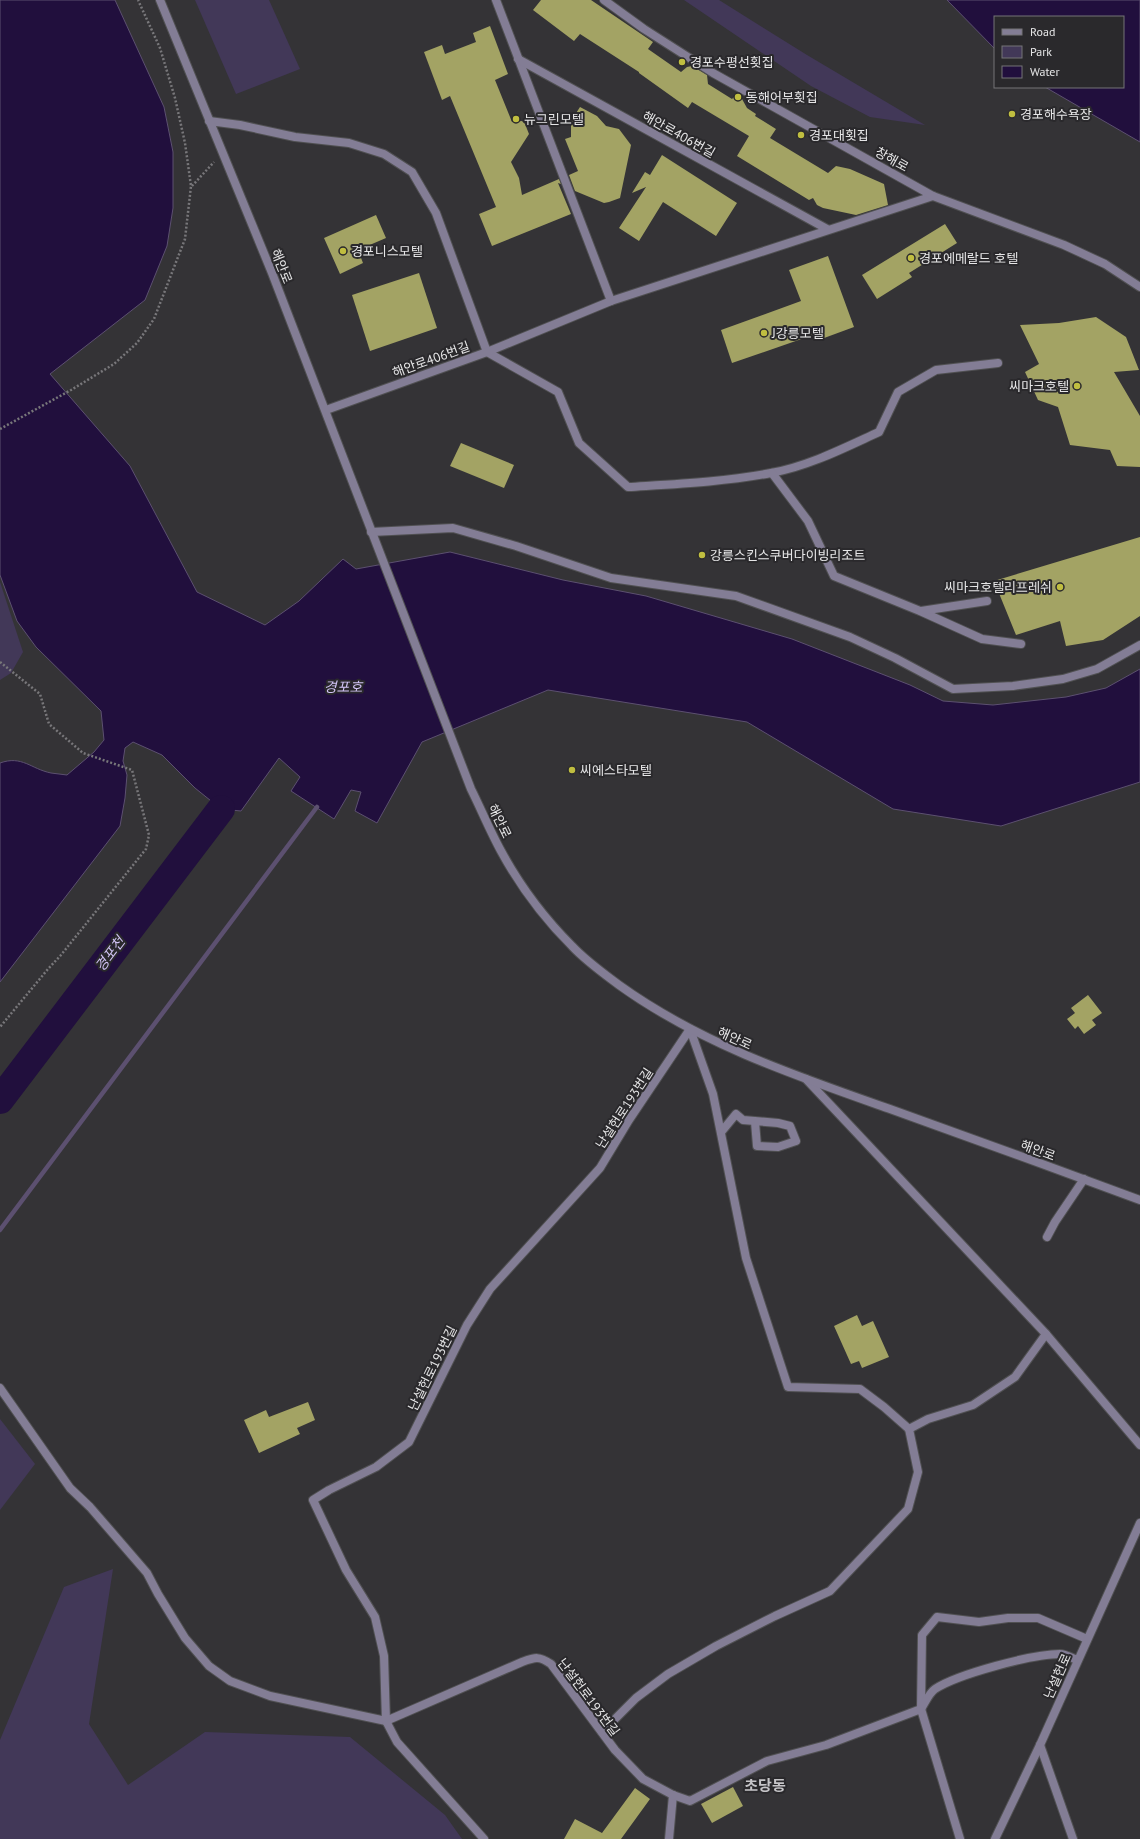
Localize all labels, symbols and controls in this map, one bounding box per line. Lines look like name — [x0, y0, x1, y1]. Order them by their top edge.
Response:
legend — [994, 16, 1124, 88]
text: Road — [1030, 24, 1055, 39]
text: Park — [1030, 44, 1052, 59]
place label: 경포수평선횟집 — [690, 54, 774, 71]
marker: 경포수평선횟집 — [677, 57, 687, 67]
text: Water — [1030, 64, 1060, 79]
place label: 동해어부횟집 — [746, 89, 818, 106]
marker: 동해어부횟집 — [733, 92, 743, 102]
place label: 경포해수욕장 — [1020, 106, 1092, 123]
street label: 해안로406번길 — [639, 107, 718, 162]
marker: 경포해수욕장 — [1007, 109, 1017, 119]
place label: 뉴그린모텔 — [524, 111, 584, 128]
marker: 뉴그린모텔 — [511, 114, 521, 124]
place label: 경포대횟집 — [809, 127, 869, 144]
marker: 경포대횟집 — [796, 130, 806, 140]
street label: 창해로 — [872, 143, 912, 176]
place label: 경포니스모텔 — [351, 243, 423, 260]
street label: 해안로 — [267, 246, 296, 286]
marker: 경포니스모텔 — [338, 246, 348, 256]
place label: 경포에메랄드 호텔 — [919, 250, 1018, 267]
marker: 경포에메랄드 호텔 — [906, 253, 916, 263]
place label: J강릉모텔 — [771, 325, 824, 342]
marker: J강릉모텔 — [759, 328, 769, 338]
street label: 해안로406번길 — [390, 338, 472, 381]
place label: 씨마크호텔 — [1009, 378, 1069, 395]
marker: 씨마크호텔 — [1072, 381, 1082, 391]
place label: 강릉스킨스쿠버다이빙리조트 — [710, 547, 866, 564]
marker: 강릉스킨스쿠버다이빙리조트 — [697, 550, 707, 560]
place label: 씨마크호텔리프레쉬 — [944, 579, 1052, 596]
marker: 씨마크호텔리프레쉬 — [1055, 582, 1065, 592]
water label: 경포호 — [324, 678, 363, 696]
place label: 씨에스타모텔 — [580, 762, 652, 779]
marker: 씨에스타모텔 — [567, 765, 577, 775]
street label: 해안로 — [484, 801, 515, 841]
water label: 경포천 — [91, 932, 129, 975]
street label: 해안로 — [715, 1023, 755, 1054]
street label: 난설헌로193번길 — [592, 1065, 657, 1152]
street label: 해안로 — [1018, 1136, 1058, 1165]
street label: 난설헌로193번길 — [404, 1323, 460, 1414]
street label: 난설헌로 — [1040, 1651, 1075, 1702]
street label: 난설헌로193번길 — [554, 1655, 623, 1740]
district label: 초당동 — [744, 1776, 786, 1795]

